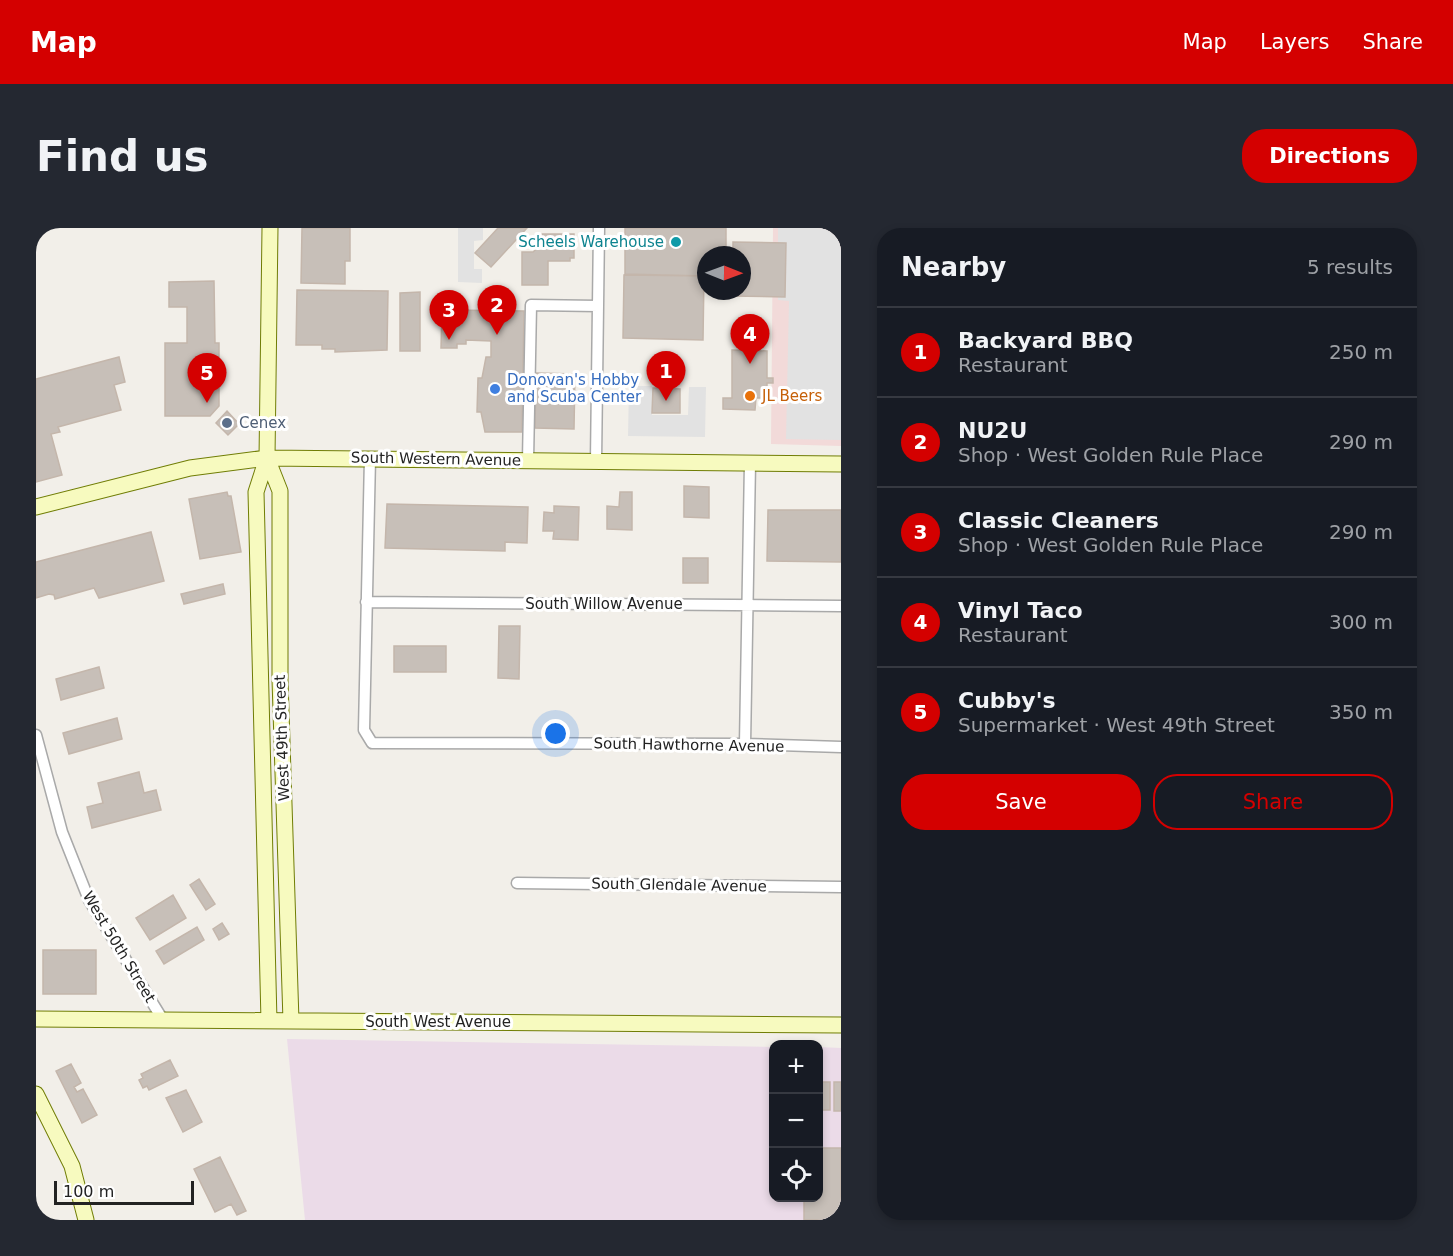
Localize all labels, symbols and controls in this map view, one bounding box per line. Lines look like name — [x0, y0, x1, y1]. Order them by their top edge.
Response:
text: Map — [30, 26, 97, 59]
text: Map — [1183, 30, 1227, 54]
text: Layers — [1260, 30, 1329, 54]
text: Share — [1362, 30, 1423, 54]
button: Directions — [1242, 129, 1417, 183]
text: Find us — [36, 132, 209, 181]
place label: Scheels Warehouse — [518, 233, 664, 251]
marker: Scheels Warehouse — [669, 235, 683, 249]
north arrow — [697, 246, 751, 300]
text: Nearby — [901, 252, 1006, 282]
text: 5 results — [1307, 255, 1393, 279]
pin: 2 — [478, 285, 516, 335]
pin: 3 — [430, 291, 468, 340]
pin: 4 — [730, 314, 770, 364]
text: Backyard BBQ — [958, 328, 1133, 353]
text: 1 — [914, 340, 927, 364]
text: 250 m — [1329, 340, 1393, 364]
pin: 1 — [646, 352, 686, 401]
text: Restaurant — [958, 353, 1068, 377]
pin: 5 — [188, 354, 226, 403]
place label: Donovan's Hobby and Scuba Center — [507, 371, 642, 406]
marker: Donovan's Hobby and Scuba Center — [488, 382, 502, 396]
place label: JL Beers — [761, 387, 822, 405]
marker: JL Beers — [743, 389, 757, 403]
place label: Cenex — [239, 414, 286, 432]
marker: Cenex — [220, 416, 234, 430]
text: NU2U — [958, 418, 1027, 443]
text: 2 — [914, 430, 927, 454]
text: 290 m — [1329, 430, 1393, 454]
text: Shop · West Golden Rule Place — [958, 443, 1263, 467]
street label: South Western Avenue — [351, 449, 521, 469]
text: Classic Cleaners — [958, 508, 1159, 533]
text: 3 — [914, 520, 927, 544]
text: 290 m — [1329, 520, 1393, 544]
text: Shop · West Golden Rule Place — [958, 533, 1263, 557]
street label: South Willow Avenue — [525, 595, 683, 613]
text: Vinyl Taco — [958, 598, 1083, 623]
text: 4 — [914, 610, 927, 634]
text: 300 m — [1329, 610, 1393, 634]
text: Restaurant — [958, 623, 1068, 647]
street label: West 49th Street — [271, 674, 293, 802]
text: Cubby's — [958, 688, 1055, 713]
text: 5 — [914, 700, 927, 724]
text: 350 m — [1329, 700, 1393, 724]
text: Supermarket · West 49th Street — [958, 713, 1275, 737]
your location — [541, 719, 570, 748]
street label: South Hawthorne Avenue — [593, 734, 785, 756]
button: Save — [901, 774, 1141, 830]
button: Share — [1153, 774, 1393, 830]
street label: South Glendale Avenue — [591, 874, 767, 896]
street label: West 50th Street — [79, 888, 159, 1006]
street label: South West Avenue — [365, 1013, 511, 1031]
map controls — [769, 1040, 823, 1202]
button: + — [769, 1040, 823, 1094]
button: − — [769, 1094, 823, 1148]
button: locate — [769, 1148, 823, 1202]
scale bar — [54, 1178, 194, 1206]
text: 100 m — [63, 1182, 114, 1201]

